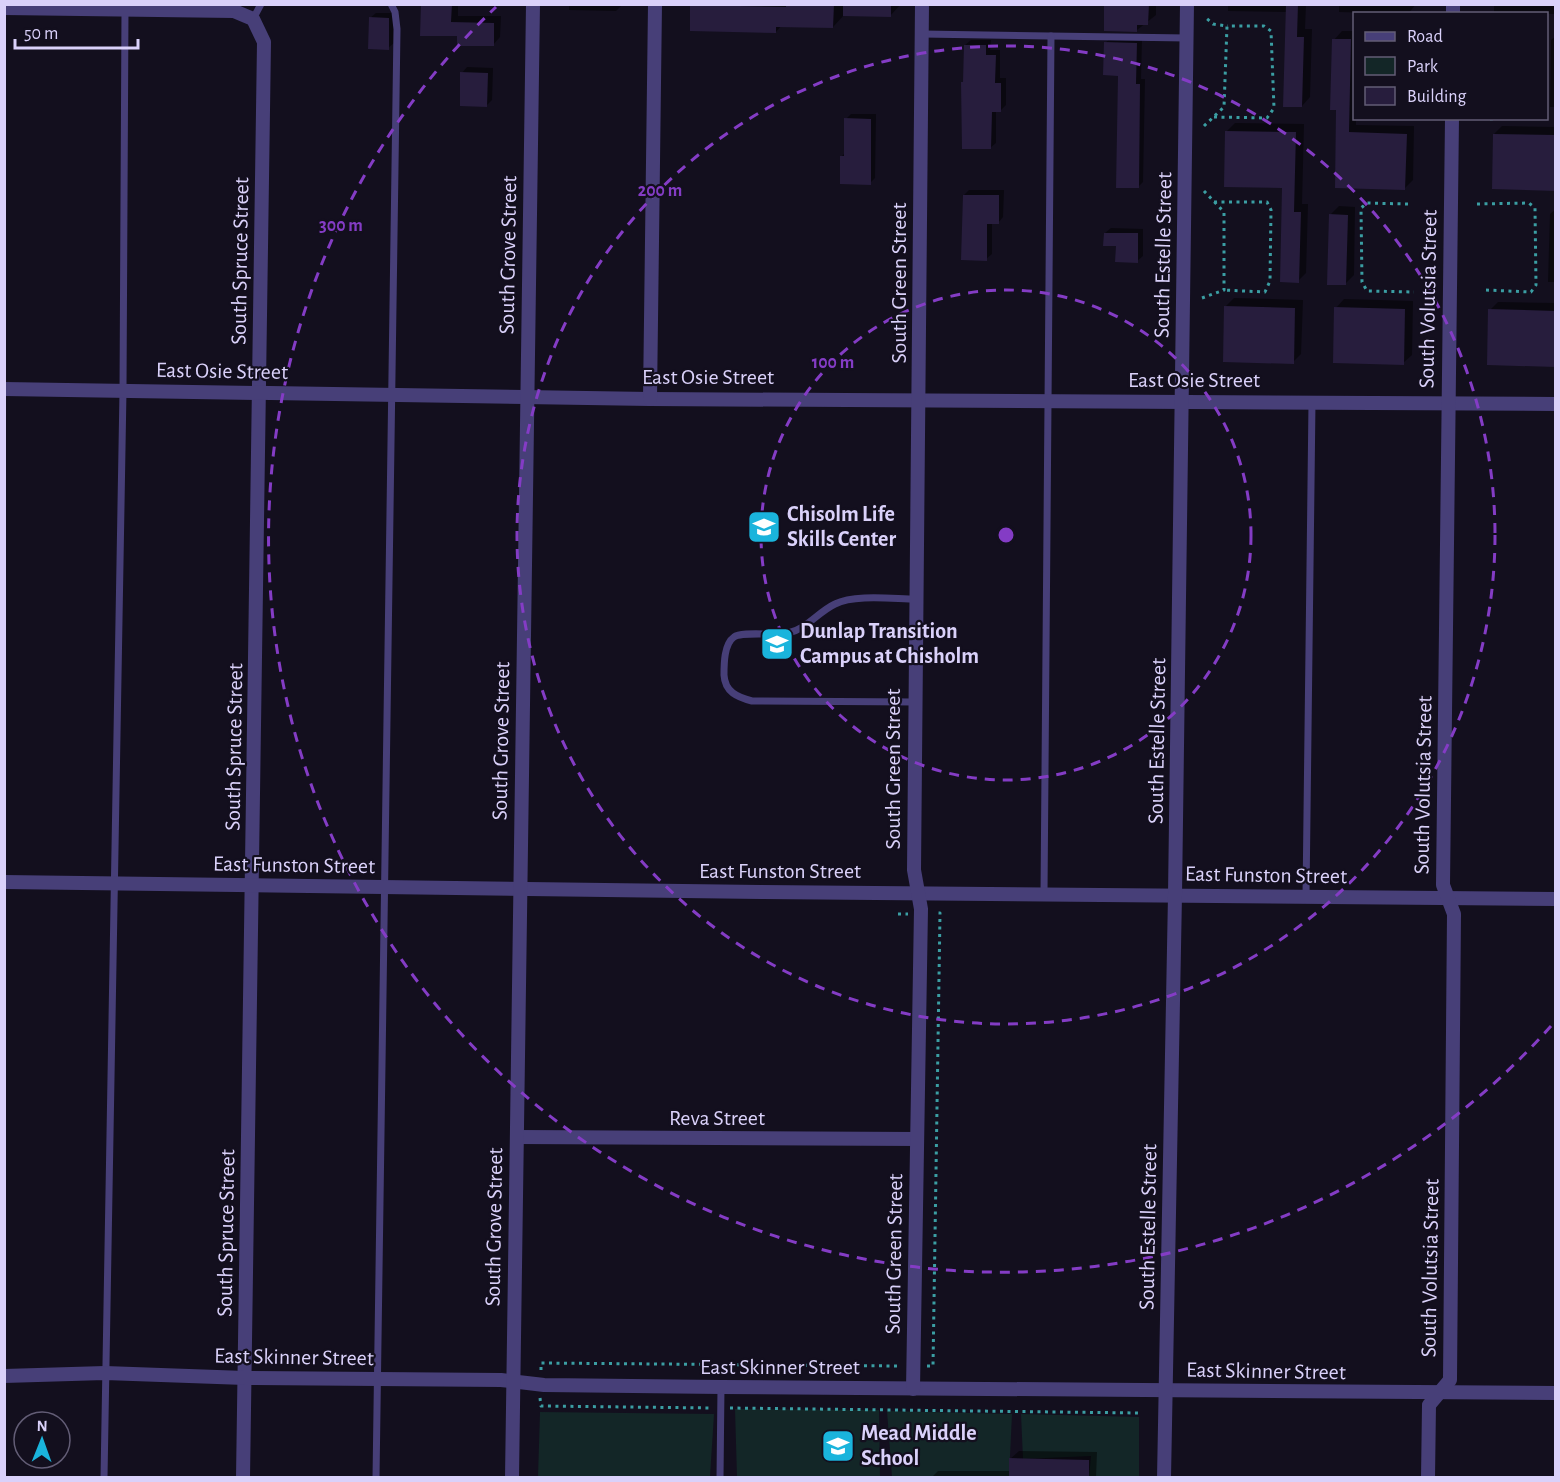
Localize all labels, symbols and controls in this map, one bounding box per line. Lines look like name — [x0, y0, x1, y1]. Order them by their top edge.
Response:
scale bar — [15, 12, 138, 50]
legend — [1353, 12, 1548, 120]
text: 50 m — [24, 25, 58, 43]
text: Road — [1407, 28, 1443, 46]
text: Park — [1407, 58, 1439, 76]
text: Building — [1407, 88, 1467, 106]
street label: South Estelle Street — [1151, 172, 1175, 338]
street label: South Grove Street — [496, 175, 520, 335]
street label: South Spruce Street — [228, 177, 252, 345]
text: 200 m — [638, 182, 682, 200]
street label: South Green Street — [888, 203, 910, 363]
street label: South Volutsia Street — [1415, 209, 1441, 389]
text: 300 m — [319, 217, 363, 235]
text: 100 m — [812, 354, 854, 372]
street label: East Osie Street — [156, 359, 288, 383]
street label: East Osie Street — [642, 366, 774, 388]
street label: East Osie Street — [1128, 369, 1260, 391]
place label: Chisolm Life Skills Center — [787, 503, 897, 550]
school or university icon: Chisolm Life Skills Center — [746, 509, 782, 545]
centre of rings — [996, 525, 1016, 545]
place label: Dunlap Transition Campus at Chisholm — [800, 620, 979, 667]
school or university icon: Dunlap Transition Campus at Chisholm — [759, 626, 795, 662]
street label: South Estelle Street — [1145, 658, 1169, 824]
street label: South Grove Street — [489, 661, 513, 821]
street label: South Spruce Street — [222, 663, 246, 831]
street label: South Green Street — [882, 689, 904, 849]
street label: South Volutsia Street — [1410, 695, 1436, 875]
street label: East Funston Street — [213, 853, 375, 877]
street label: East Funston Street — [699, 860, 861, 882]
street label: East Funston Street — [1185, 863, 1347, 887]
street label: Reva Street — [669, 1107, 765, 1129]
street label: South Estelle Street — [1136, 1144, 1160, 1310]
street label: South Grove Street — [482, 1147, 506, 1307]
street label: South Spruce Street — [214, 1149, 238, 1317]
street label: South Green Street — [882, 1173, 906, 1335]
street label: South Volutsia Street — [1417, 1178, 1443, 1358]
street label: East Skinner Street — [214, 1345, 374, 1369]
street label: East Skinner Street — [700, 1356, 860, 1378]
street label: East Skinner Street — [1186, 1359, 1346, 1383]
north arrow — [12, 1410, 72, 1470]
text: N — [37, 1418, 48, 1434]
place label: Mead Middle School — [861, 1422, 977, 1469]
school or university icon: Mead Middle School — [820, 1428, 856, 1464]

